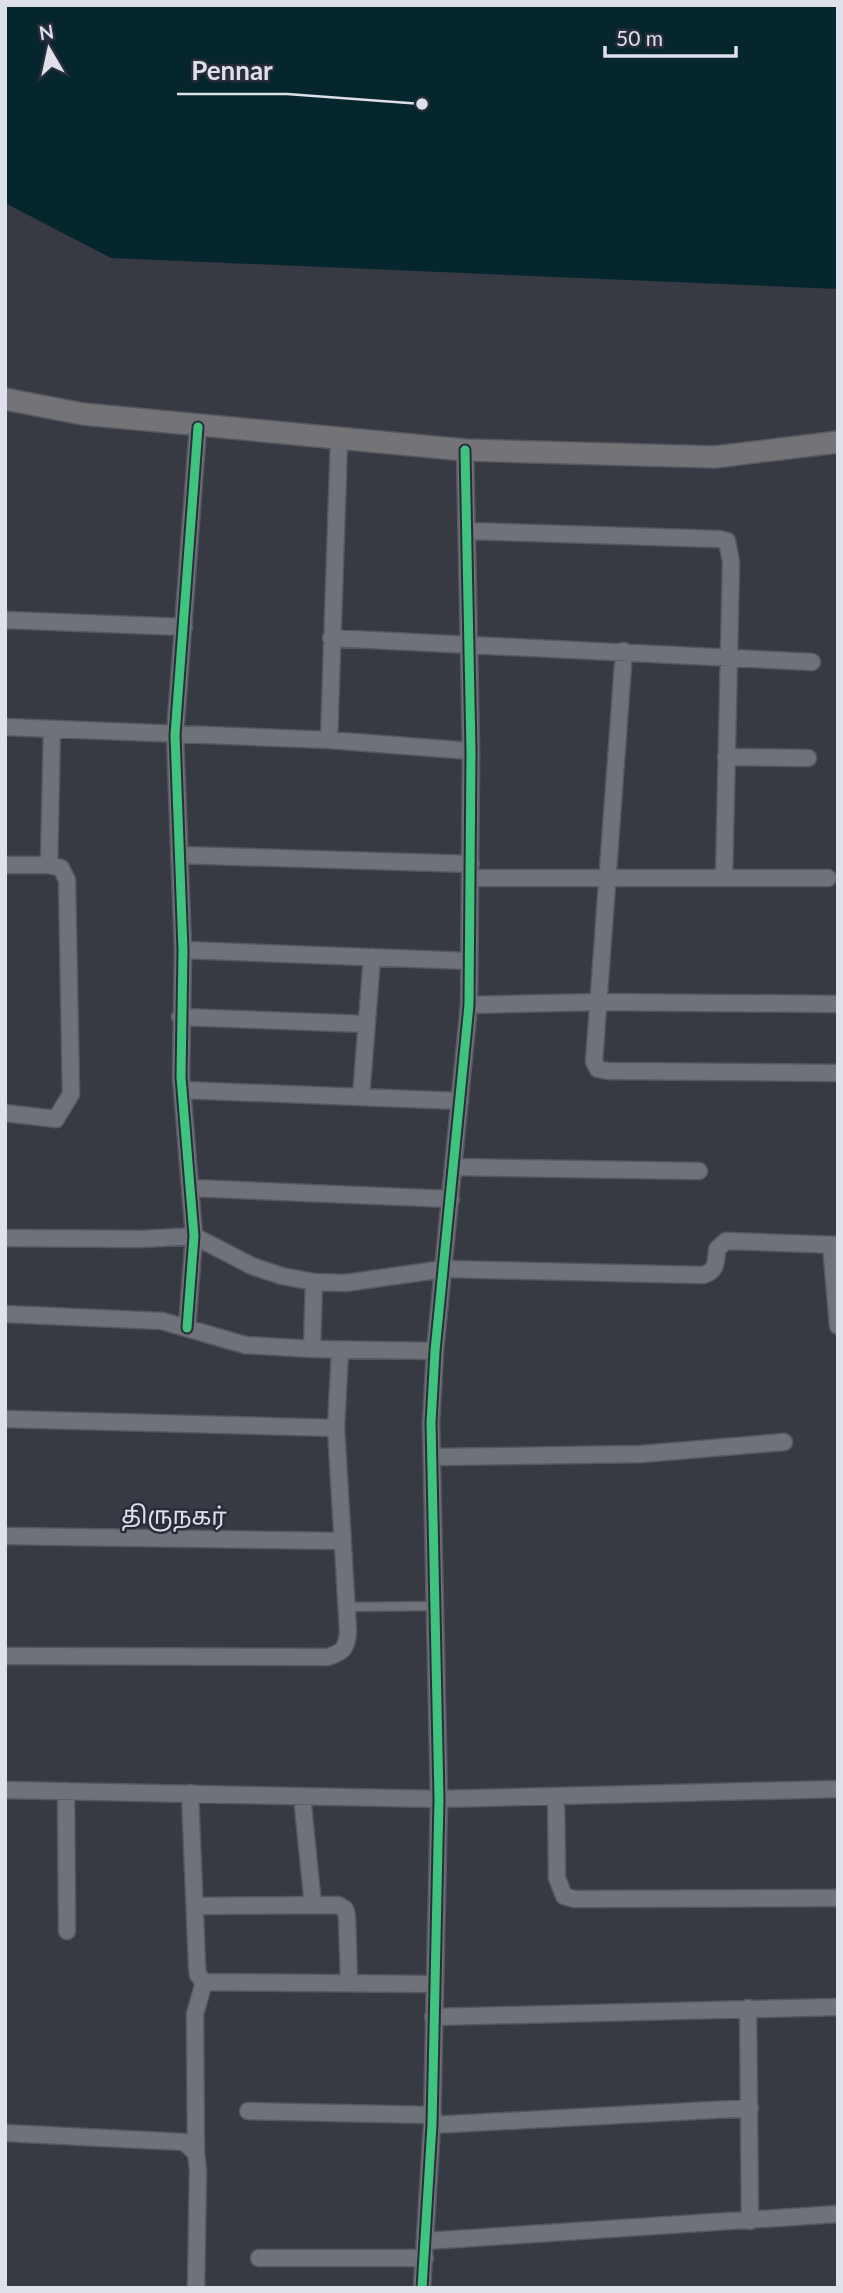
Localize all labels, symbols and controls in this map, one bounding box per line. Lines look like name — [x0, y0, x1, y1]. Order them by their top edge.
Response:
north arrow — [14, 14, 84, 84]
scale bar — [605, 14, 736, 58]
text: N — [37, 19, 55, 44]
text: 50 m — [616, 25, 663, 50]
callout: Pennar — [177, 47, 287, 94]
text: Pennar — [191, 54, 273, 86]
street label: திருநகர் — [121, 1499, 227, 1533]

